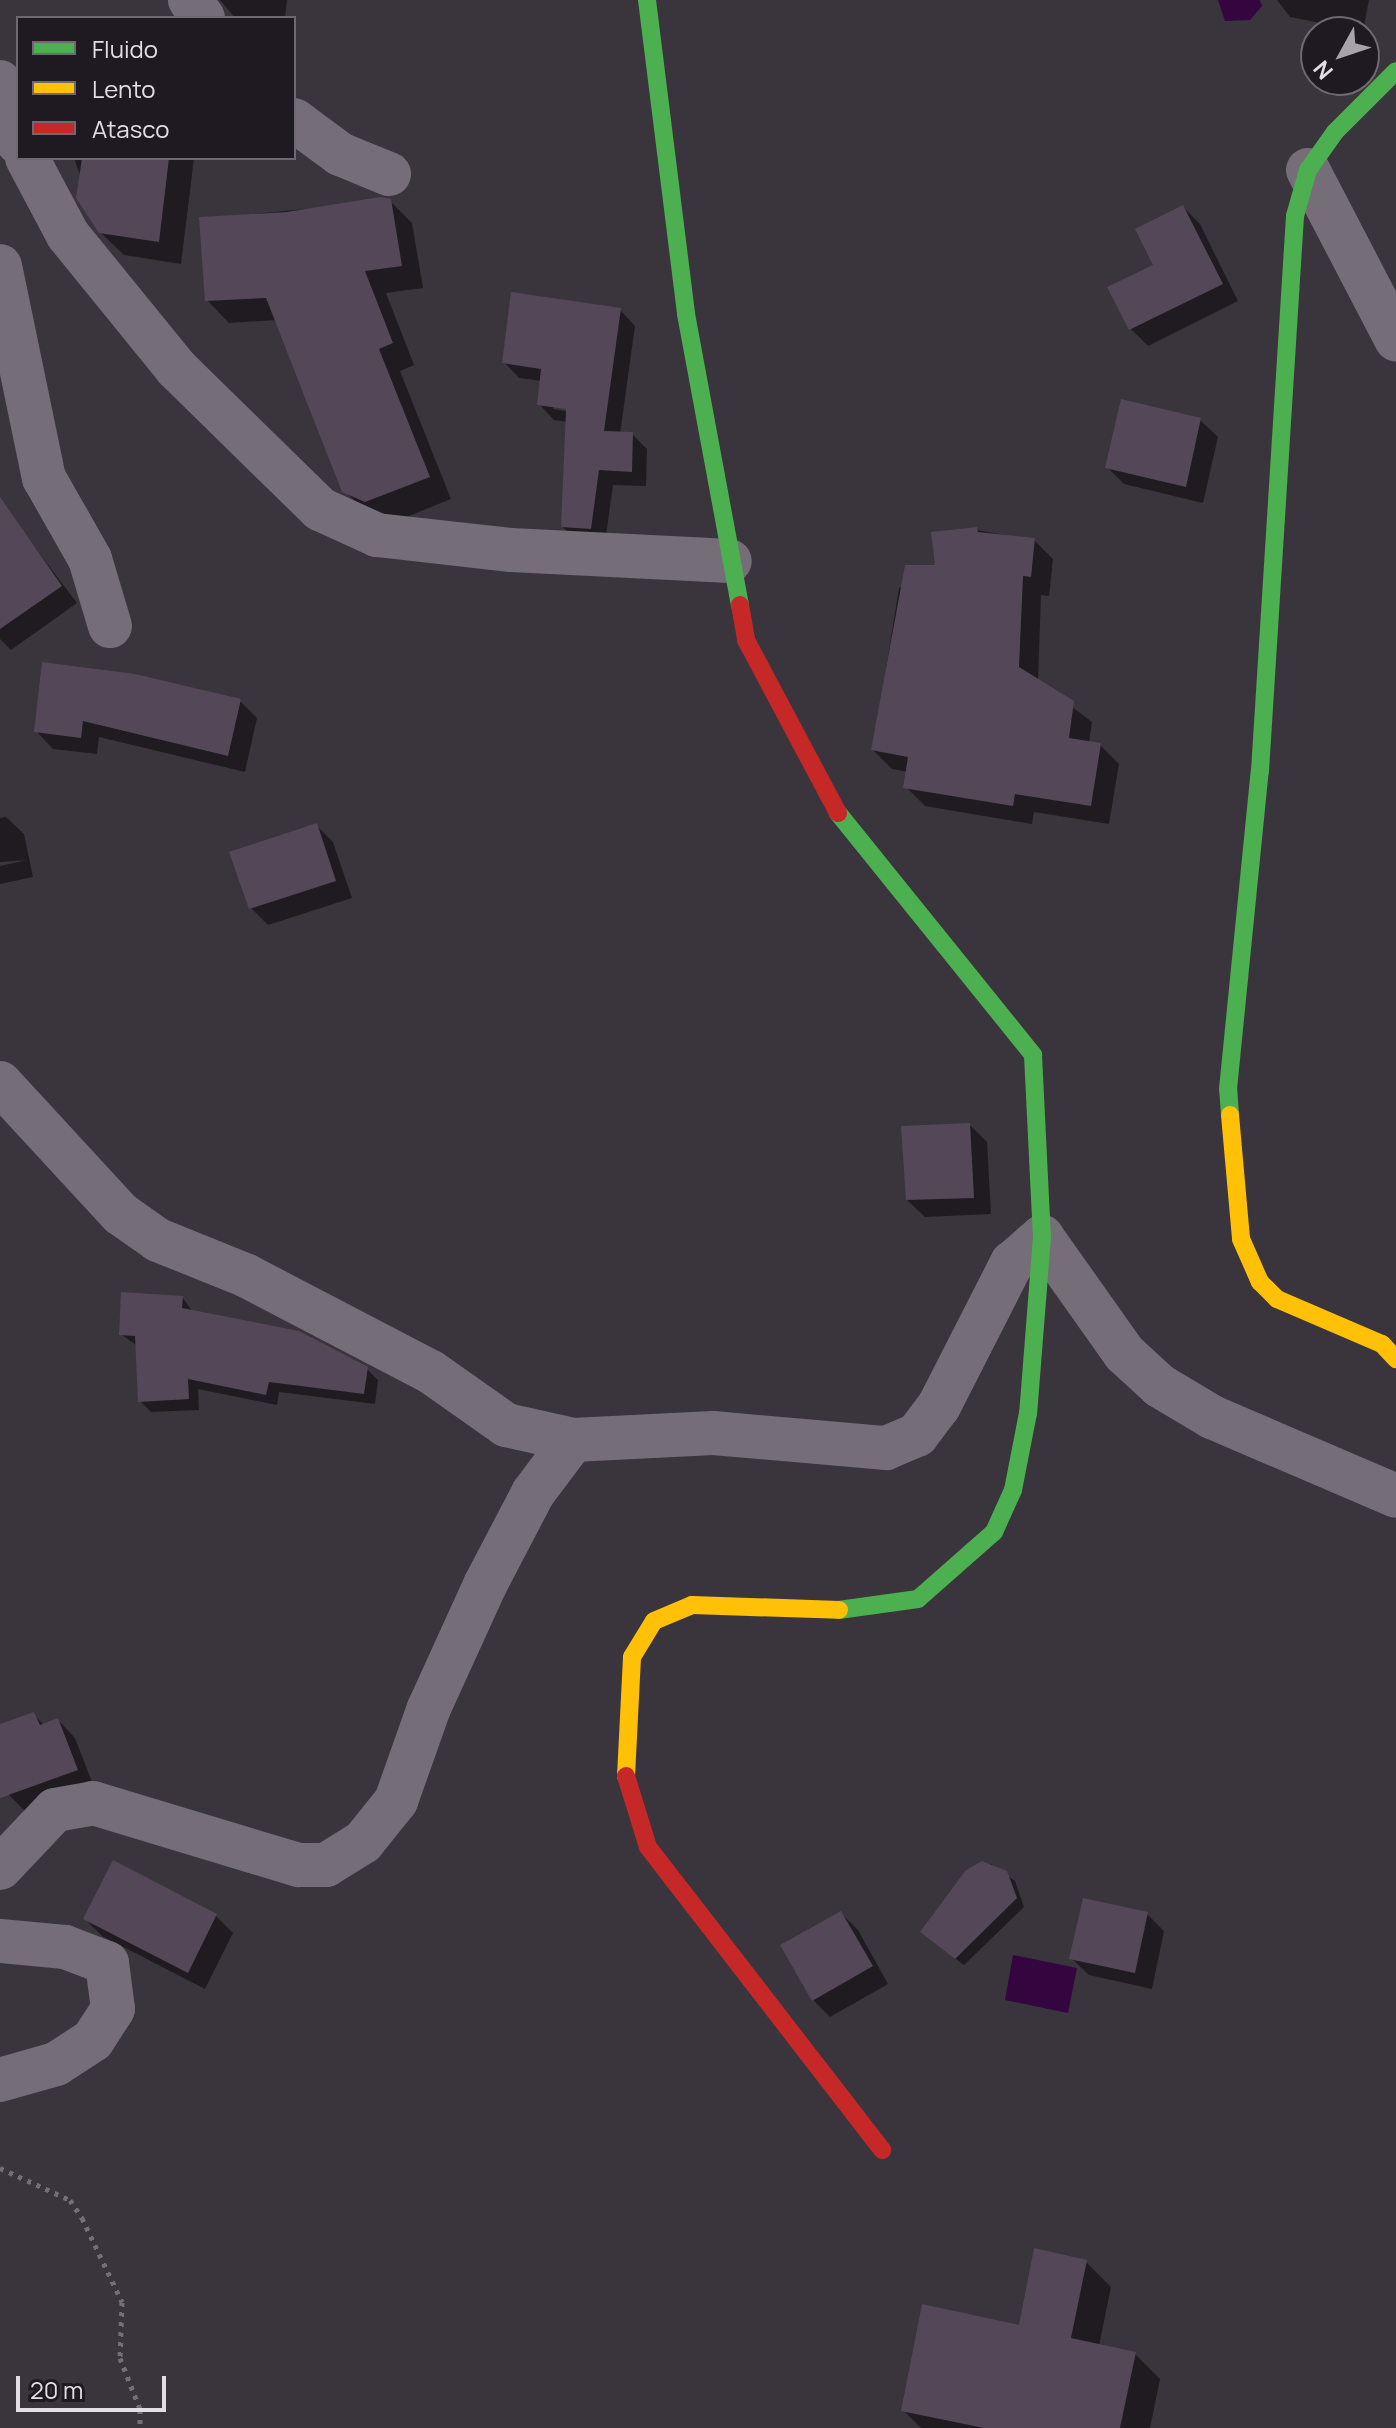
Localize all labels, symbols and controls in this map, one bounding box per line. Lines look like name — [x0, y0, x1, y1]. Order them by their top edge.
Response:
legend — [16, 16, 296, 160]
north arrow — [1300, 16, 1380, 96]
text: Fluido — [92, 32, 158, 65]
text: N — [1307, 54, 1340, 86]
text: Lento — [92, 72, 156, 105]
text: Atasco — [92, 112, 169, 145]
scale bar — [20, 2360, 170, 2410]
text: 20 m — [30, 2373, 83, 2406]

